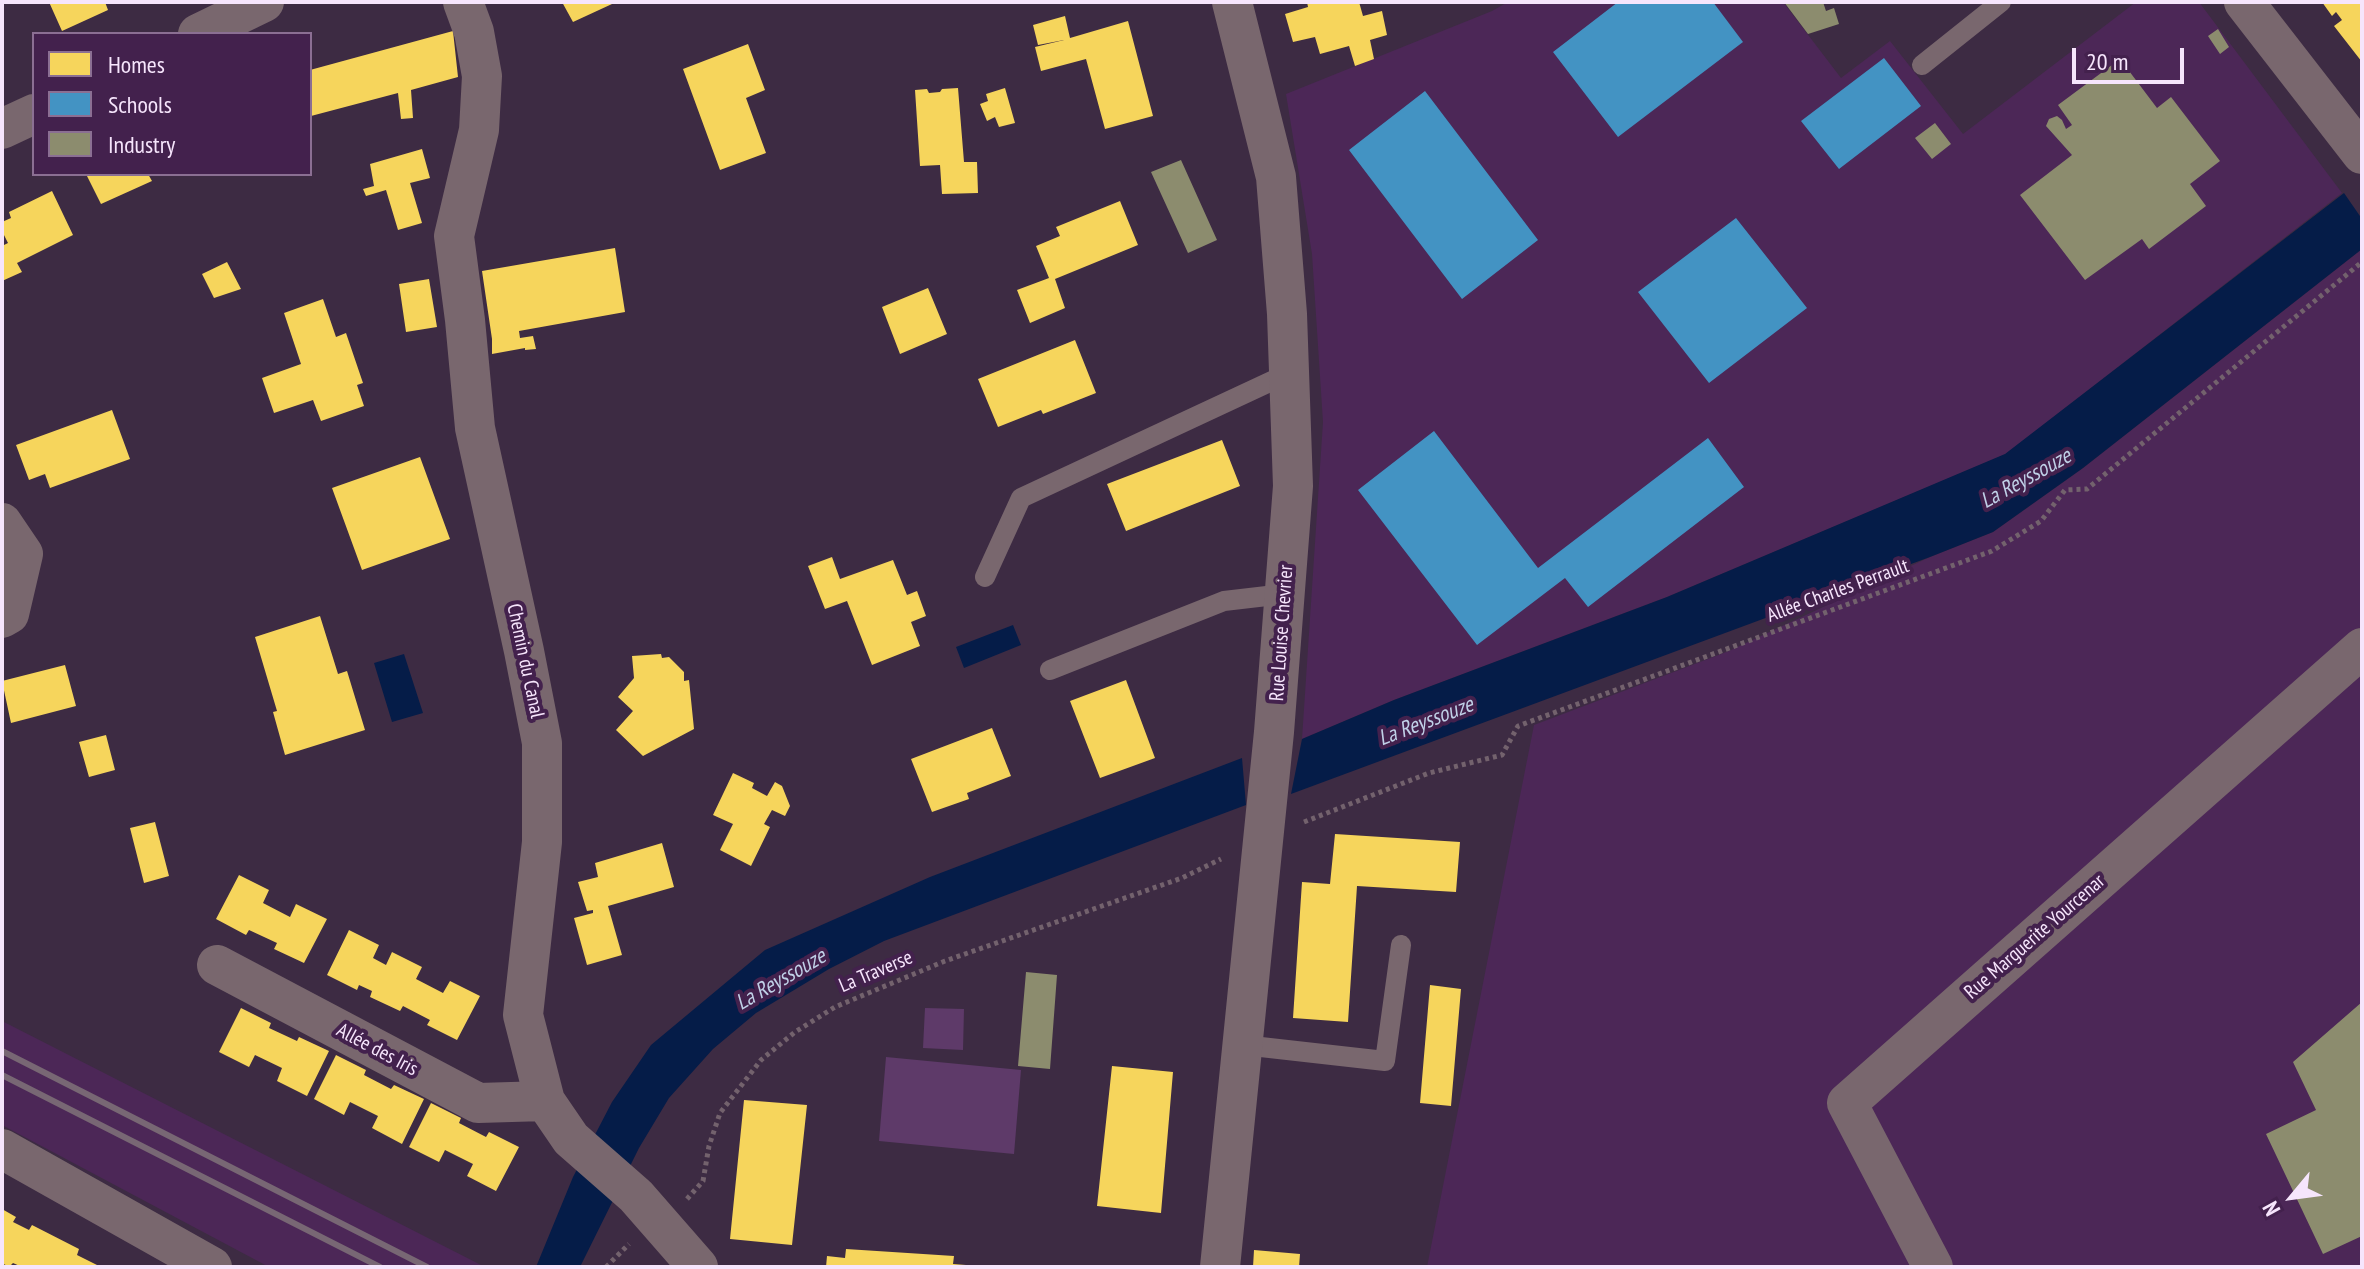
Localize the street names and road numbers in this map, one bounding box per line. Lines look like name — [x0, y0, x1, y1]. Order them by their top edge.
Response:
street label: Allée Charles Perrault — [1764, 554, 1912, 628]
street label: Rue Louise Chevrier — [1265, 564, 1299, 702]
street label: Chemin du Canal — [501, 602, 549, 720]
street label: Rue Marguerite Yourcenar — [1960, 870, 2110, 1004]
street label: La Traverse — [836, 946, 916, 998]
street label: Allée des Iris — [332, 1019, 422, 1081]

